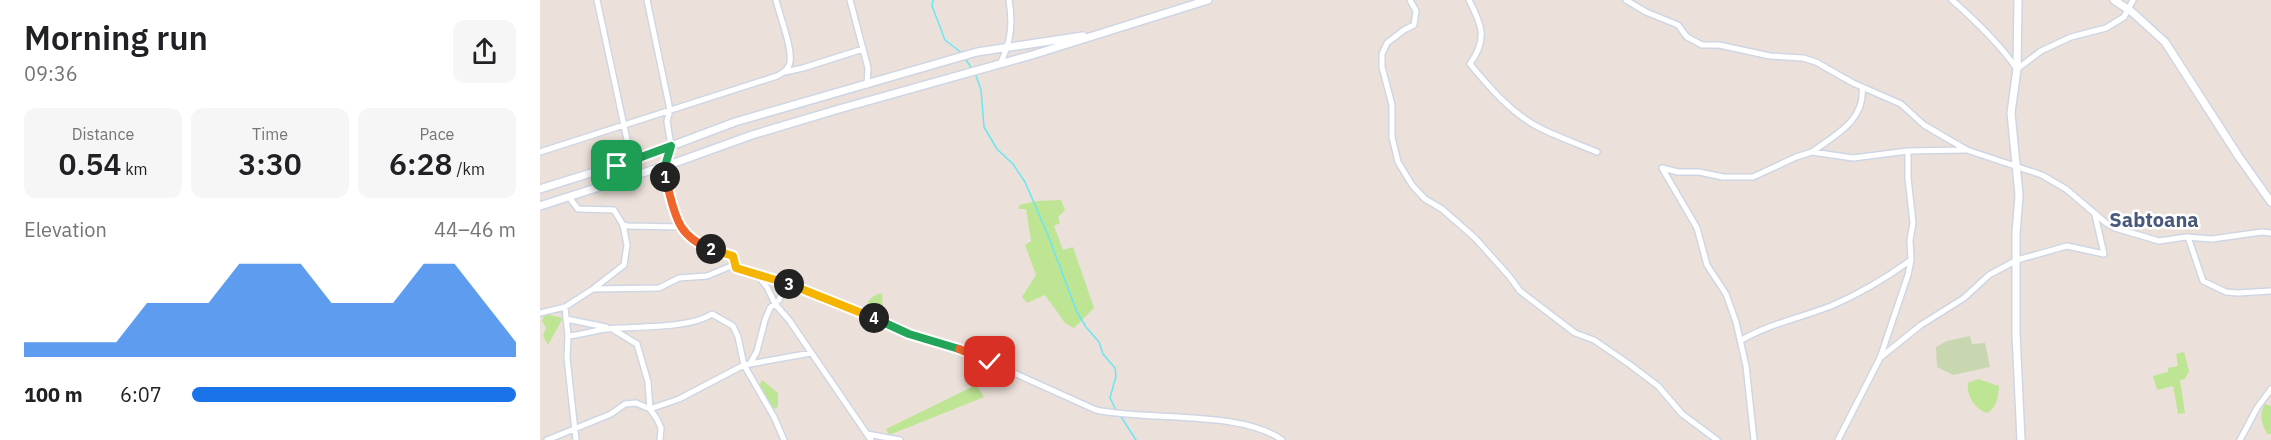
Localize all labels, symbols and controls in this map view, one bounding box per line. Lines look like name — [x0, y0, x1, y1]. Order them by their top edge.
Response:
text: Morning run — [24, 16, 208, 59]
button: share — [453, 20, 516, 83]
text: 09:36 — [24, 60, 78, 87]
text: Distance — [72, 124, 134, 144]
text: Time — [252, 124, 288, 144]
text: Pace — [420, 124, 454, 144]
pin — [591, 140, 642, 191]
text: 0.54 — [58, 144, 121, 183]
text: 3:30 — [238, 144, 302, 183]
text: 6:28 — [389, 144, 453, 183]
icon: arrive — [600, 149, 633, 182]
text: km — [121, 159, 148, 179]
text: /km — [453, 159, 485, 179]
pin: 1 — [650, 162, 680, 192]
text: 1 — [660, 167, 670, 187]
district label: Sabtoana — [2109, 206, 2199, 233]
text: Elevation — [24, 216, 107, 243]
text: 44–46 m — [434, 216, 516, 243]
pin: 2 — [696, 234, 726, 264]
text: 2 — [706, 239, 716, 259]
pin: 3 — [774, 269, 804, 299]
text: 3 — [784, 274, 794, 294]
pin: 4 — [859, 303, 889, 333]
text: 4 — [869, 308, 879, 328]
pin — [964, 336, 1015, 387]
icon: check — [973, 345, 1006, 378]
text: 100 m — [24, 381, 83, 408]
text: 6:07 — [120, 381, 162, 408]

